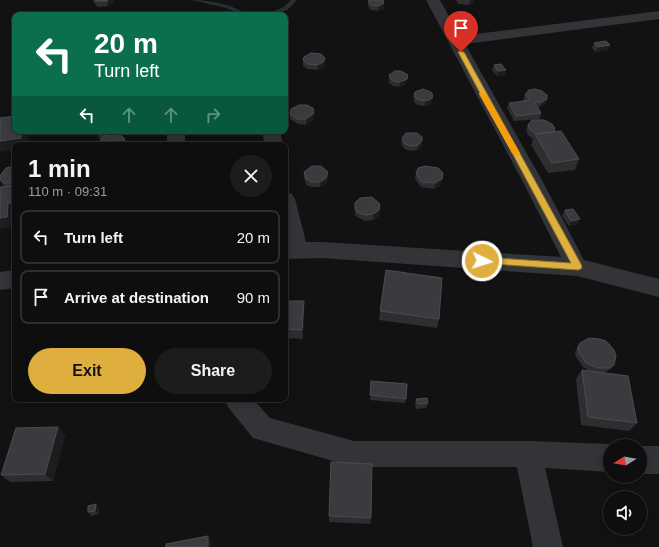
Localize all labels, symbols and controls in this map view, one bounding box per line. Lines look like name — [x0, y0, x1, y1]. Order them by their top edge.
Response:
pin — [444, 11, 478, 52]
icon: arrive — [450, 17, 472, 39]
icon: left — [28, 28, 80, 80]
text: 20 m — [94, 28, 158, 59]
text: Turn left — [94, 61, 159, 81]
icon: left — [76, 104, 98, 126]
icon: ahead — [118, 104, 140, 126]
icon: ahead — [160, 104, 182, 126]
icon: right — [202, 104, 224, 126]
text: 1 min — [28, 155, 91, 182]
button: close — [230, 155, 272, 197]
text: 110 m · 09:31 — [28, 184, 107, 199]
icon: left — [30, 226, 52, 248]
text: Turn left — [64, 229, 123, 246]
text: 20 m — [237, 229, 270, 246]
position arrow — [461, 240, 503, 282]
icon: arrive — [30, 286, 52, 308]
text: Arrive at destination — [64, 289, 209, 306]
text: 90 m — [237, 289, 270, 306]
button: Exit — [28, 348, 146, 394]
button: Share — [154, 348, 272, 394]
north arrow — [603, 439, 647, 483]
map controls — [603, 439, 647, 535]
button: sound — [603, 491, 647, 535]

